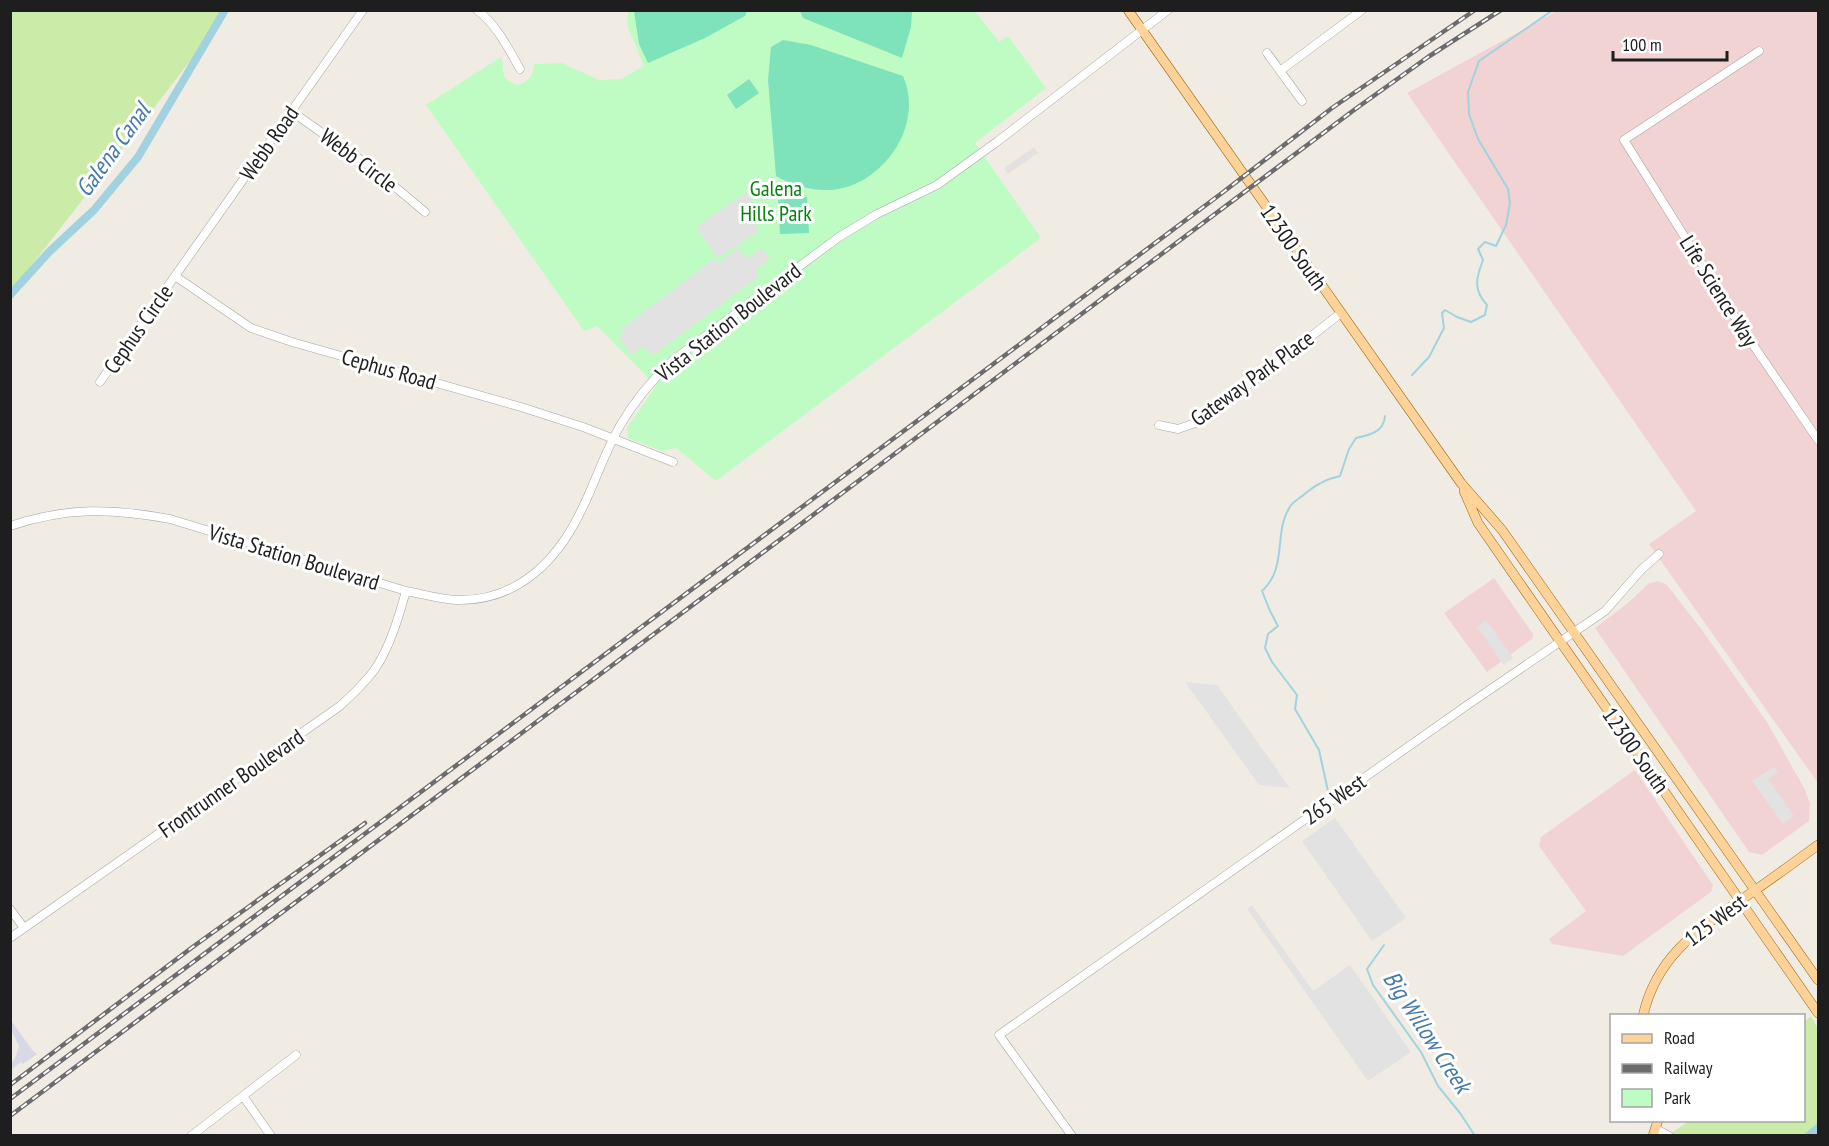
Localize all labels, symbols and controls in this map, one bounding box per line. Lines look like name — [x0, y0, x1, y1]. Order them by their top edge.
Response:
scale bar — [1613, 24, 1727, 62]
text: 100 m — [1622, 33, 1662, 56]
water label: Galena Canal — [68, 95, 158, 203]
street label: Webb Road — [233, 100, 305, 186]
street label: Webb Circle — [315, 122, 403, 198]
park label: Galena Hills Park — [740, 174, 812, 227]
street label: 12300 South — [1254, 199, 1334, 295]
street label: Life Science Way — [1674, 230, 1765, 352]
street label: Vista Station Boulevard — [649, 256, 806, 388]
street label: Cephus Circle — [97, 279, 179, 379]
street label: Gateway Park Place — [1185, 324, 1319, 432]
street label: Cephus Road — [339, 342, 439, 396]
street label: Vista Station Boulevard — [204, 517, 383, 596]
street label: 12300 South — [1596, 702, 1676, 798]
street label: Frontrunner Boulevard — [153, 722, 309, 844]
street label: 265 West — [1297, 767, 1371, 831]
street label: 125 West — [1678, 888, 1752, 952]
water label: Big Willow Creek — [1376, 965, 1480, 1101]
legend — [1610, 1014, 1805, 1122]
text: Road — [1664, 1026, 1695, 1049]
text: Railway — [1664, 1056, 1713, 1079]
text: Park — [1664, 1086, 1691, 1109]

